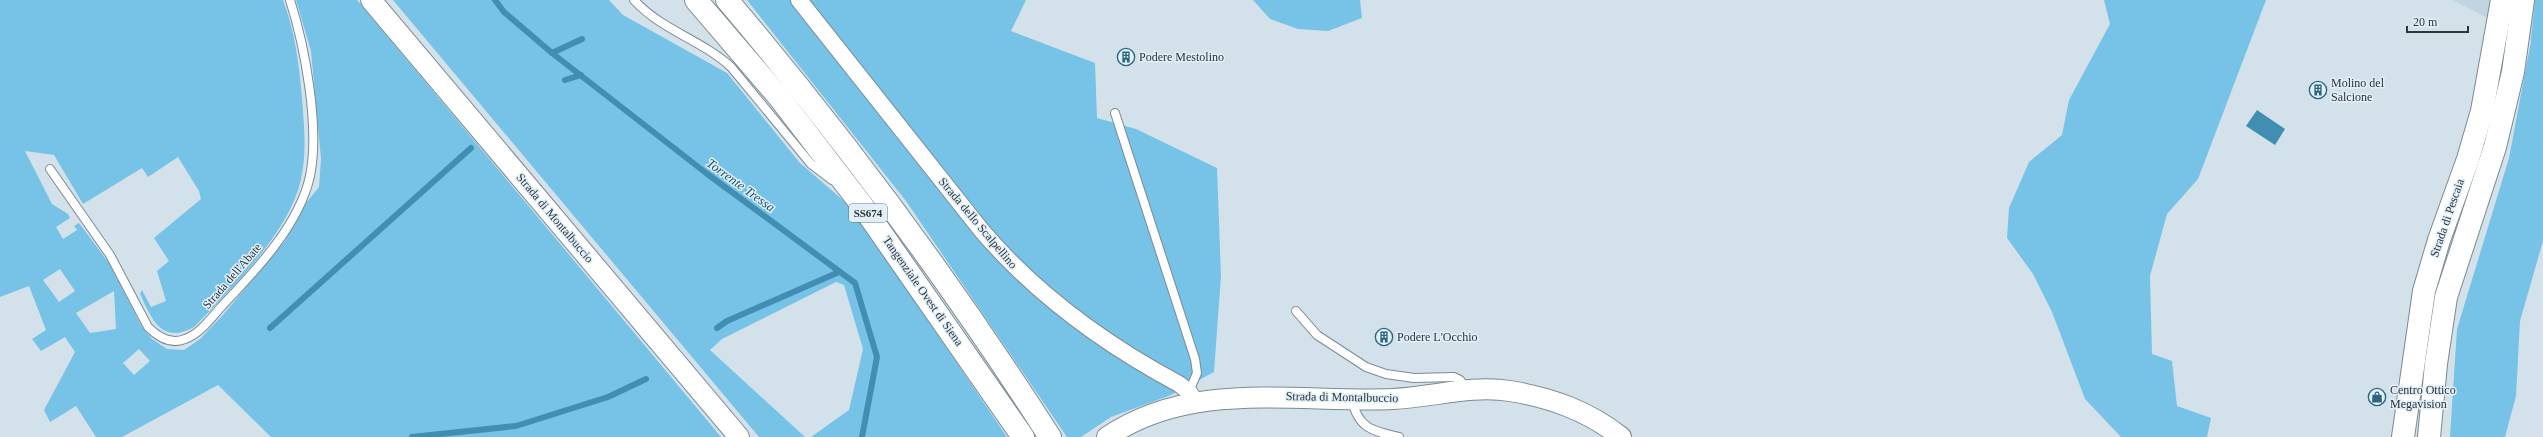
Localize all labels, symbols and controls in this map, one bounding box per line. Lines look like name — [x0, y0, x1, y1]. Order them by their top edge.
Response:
scale bar — [2407, 8, 2468, 34]
text: 20 m — [2413, 15, 2438, 29]
building icon: Podere Mestolino — [1116, 47, 1136, 67]
place label: Podere Mestolino — [1139, 50, 1224, 64]
place label: Molino del Salcione — [2331, 76, 2385, 104]
building icon: Molino del Salcione — [2308, 80, 2328, 100]
water label: Torrente Tressa — [704, 155, 778, 215]
street label: Strada di Montalbuccio — [513, 170, 597, 266]
street label: Strada dello Scalpellino — [936, 175, 1020, 271]
street label: Strada di Pescaia — [2427, 176, 2467, 259]
road number: SS674 — [849, 204, 887, 222]
street label: Tangenziale Ovest di Siena — [880, 233, 967, 349]
street label: Strada dell'Abate — [200, 240, 264, 312]
building icon: Podere L'Occhio — [1374, 327, 1394, 347]
place label: Podere L'Occhio — [1397, 330, 1477, 344]
place label: Centro Ottico Megavision — [2390, 383, 2456, 411]
shop icon: Centro Ottico Megavision — [2367, 387, 2387, 407]
street label: Strada di Montalbuccio — [1286, 389, 1398, 405]

